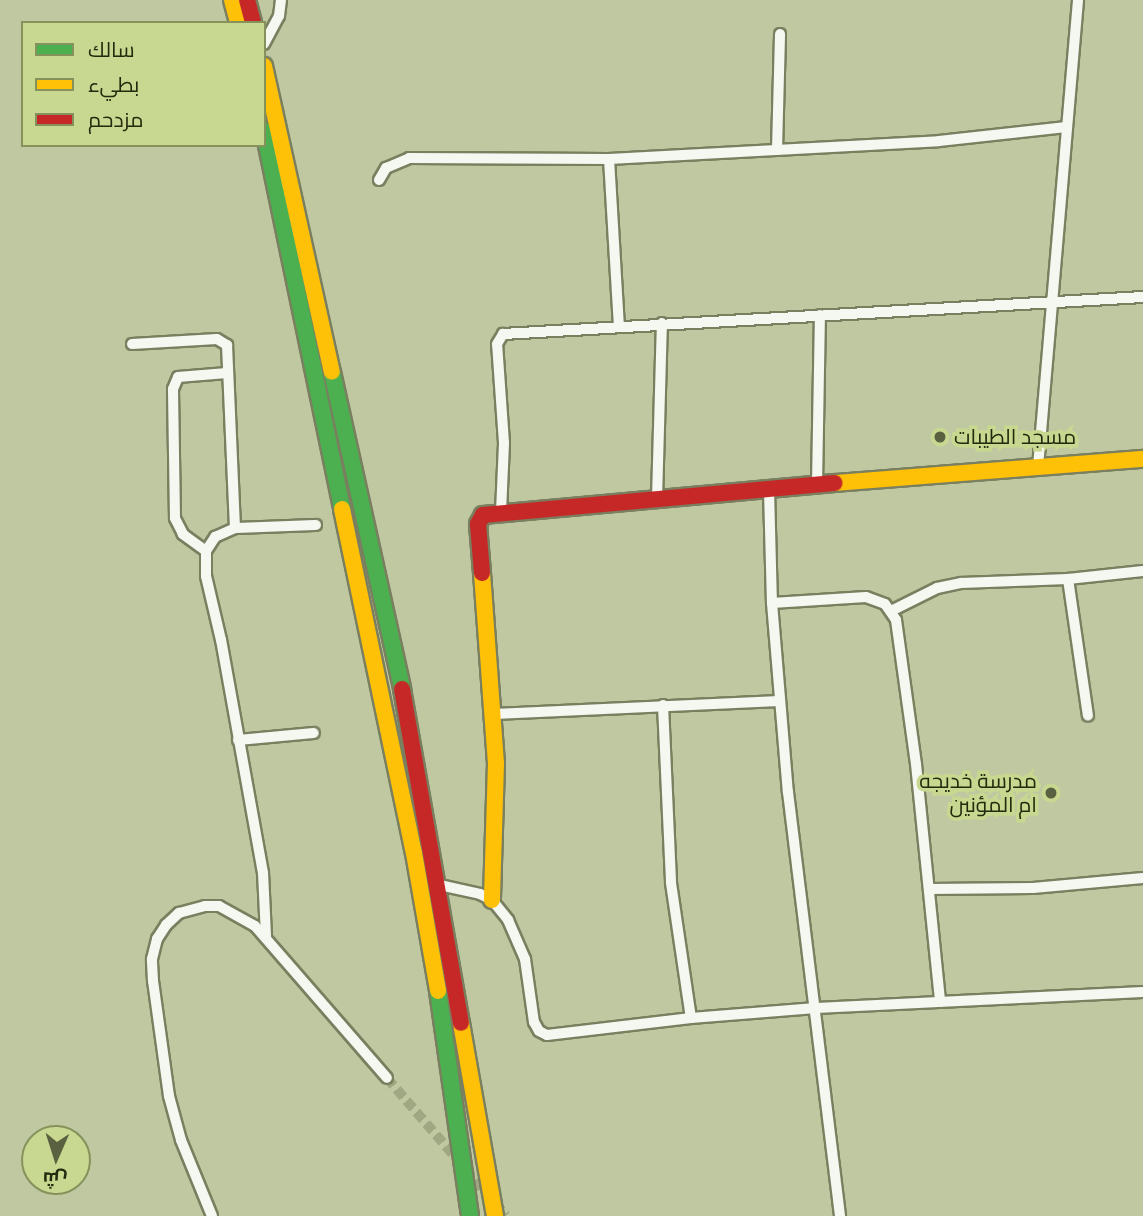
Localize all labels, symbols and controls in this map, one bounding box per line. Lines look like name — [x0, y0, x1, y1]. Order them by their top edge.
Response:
legend — [21, 21, 266, 147]
text: سالك — [88, 37, 135, 63]
text: بطيء — [88, 72, 139, 98]
text: مزدحم — [88, 107, 143, 133]
place label: مسجد الطيبات — [954, 424, 1076, 450]
marker: مسجد الطيبات — [932, 429, 948, 445]
place label: مدرسة خديجه ام المؤنين — [919, 768, 1037, 818]
marker: مدرسة خديجه ام المؤنين — [1043, 785, 1059, 801]
north arrow — [21, 1125, 91, 1195]
text: ش — [42, 1166, 68, 1192]

